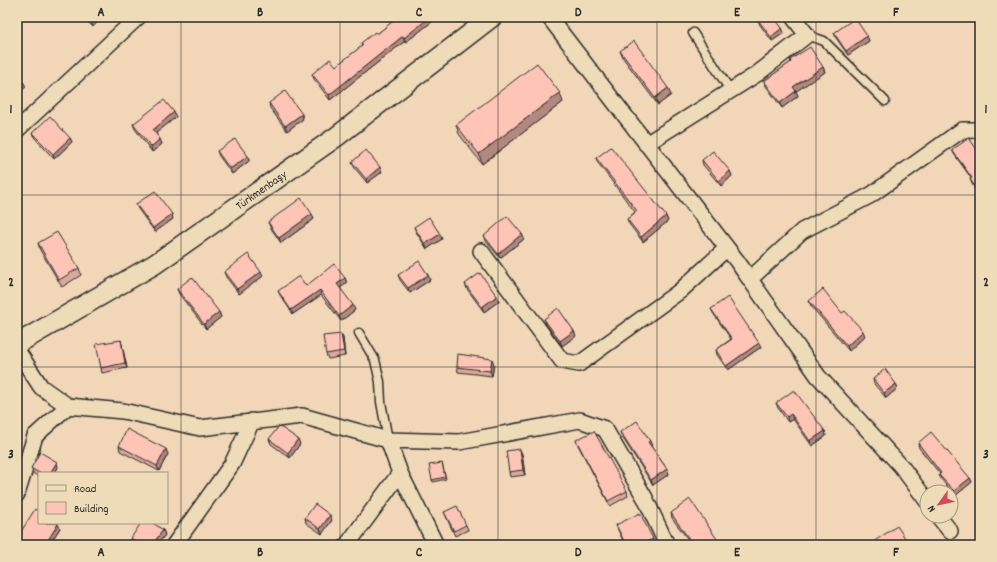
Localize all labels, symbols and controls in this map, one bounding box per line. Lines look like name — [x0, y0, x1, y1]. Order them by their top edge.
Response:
text: A — [97, 4, 105, 23]
text: B — [257, 4, 263, 23]
text: C — [416, 4, 423, 23]
text: D — [575, 4, 582, 23]
text: E — [734, 4, 741, 23]
text: F — [893, 4, 899, 23]
text: 1 — [10, 101, 13, 120]
text: 1 — [985, 101, 988, 120]
street label: Türkmenbaşy — [233, 166, 292, 215]
text: 2 — [8, 274, 14, 293]
text: 2 — [983, 274, 989, 293]
text: 3 — [8, 446, 14, 465]
text: 3 — [983, 446, 989, 465]
legend — [38, 472, 168, 524]
text: Road — [74, 481, 96, 498]
north arrow — [919, 484, 959, 524]
text: Building — [74, 501, 109, 518]
text: N — [924, 501, 940, 515]
text: A — [97, 544, 105, 562]
text: B — [257, 544, 263, 562]
text: C — [416, 544, 423, 562]
text: D — [575, 544, 582, 562]
text: E — [734, 544, 741, 562]
text: F — [893, 544, 899, 562]

